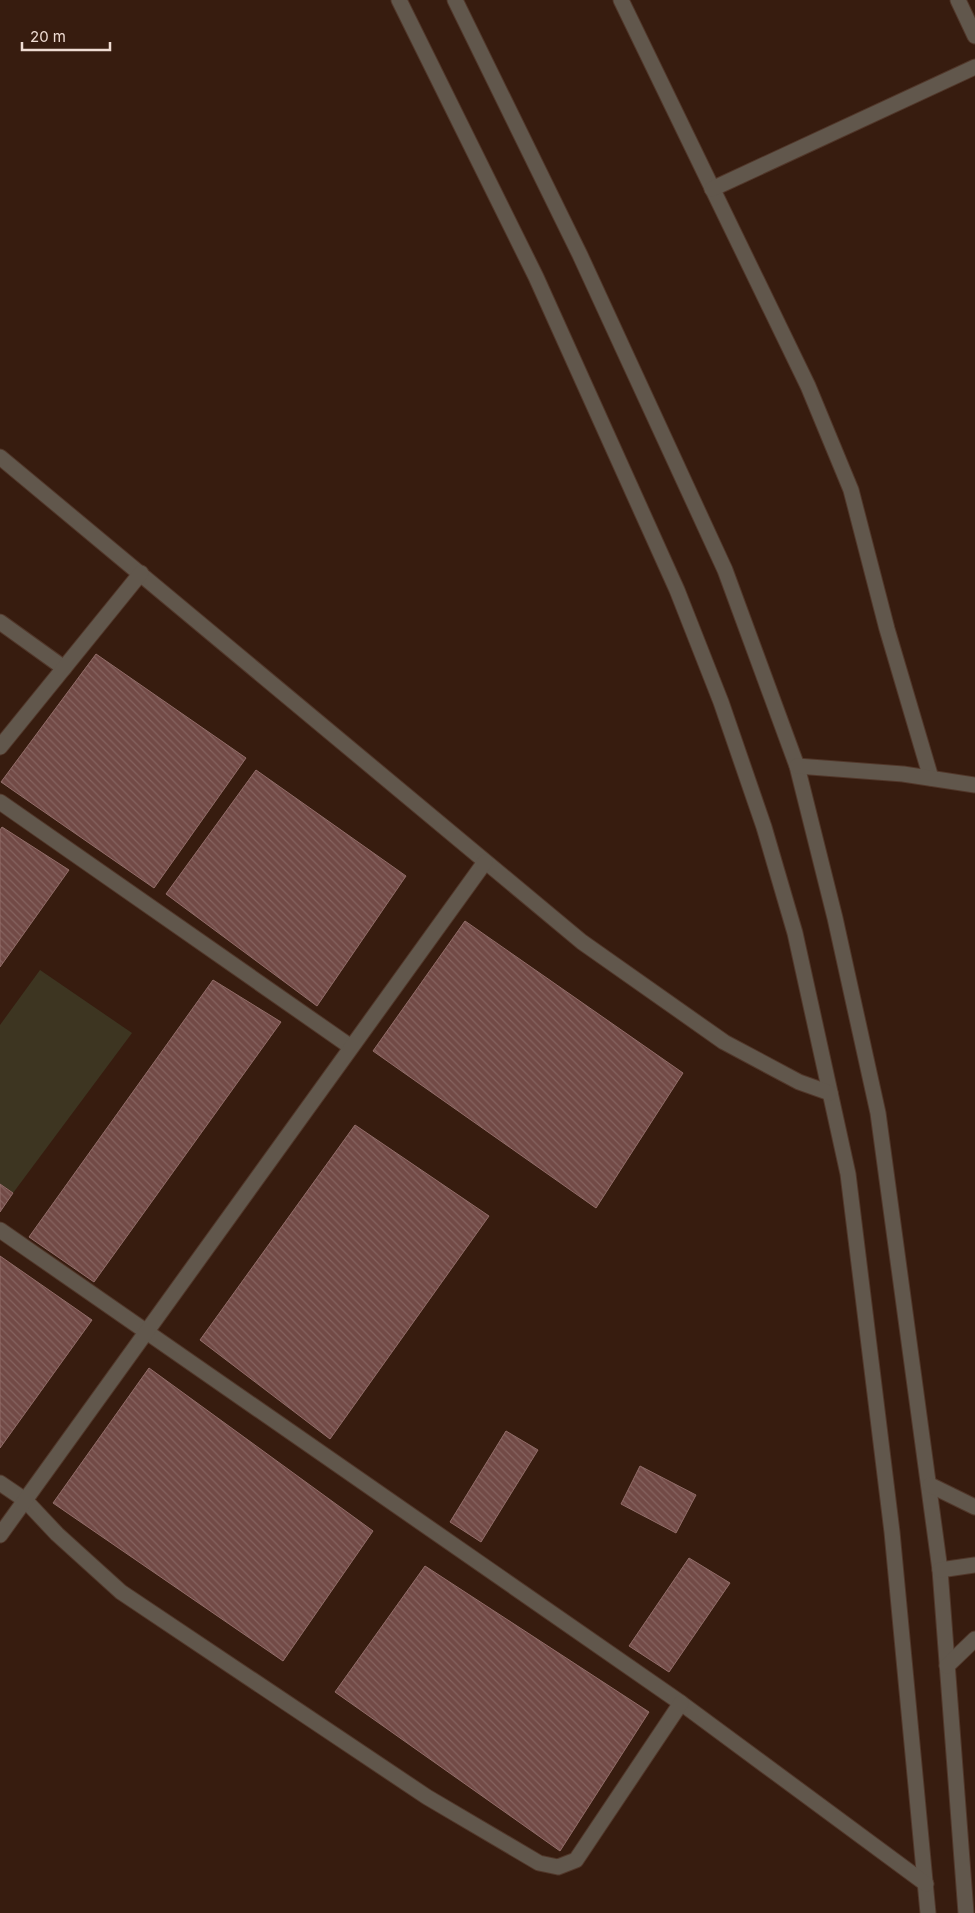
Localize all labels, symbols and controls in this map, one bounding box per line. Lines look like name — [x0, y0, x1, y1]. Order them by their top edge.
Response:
scale bar — [22, 20, 110, 52]
text: 20 m — [30, 27, 66, 46]

